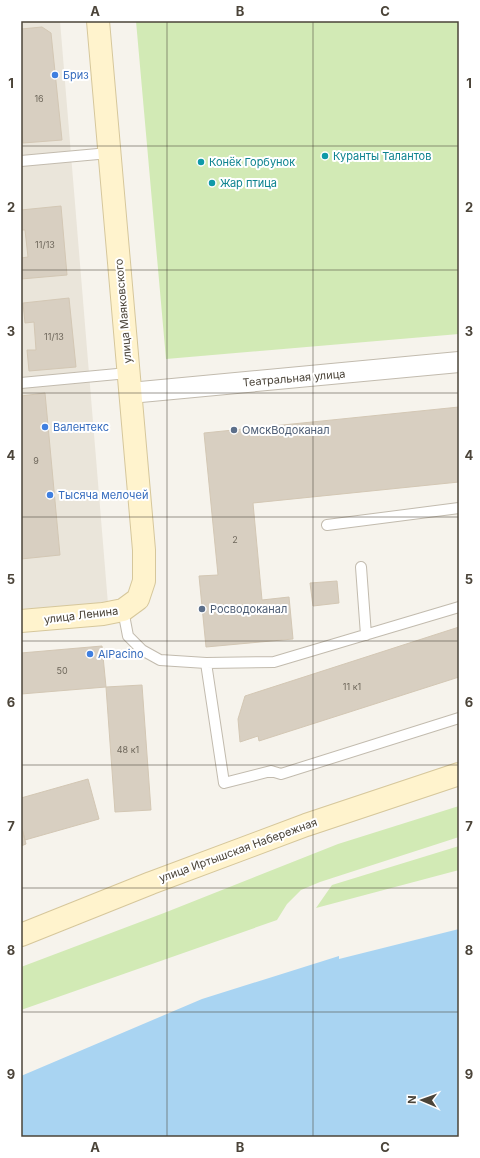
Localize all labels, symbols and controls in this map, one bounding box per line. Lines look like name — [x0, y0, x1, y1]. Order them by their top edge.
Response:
text: A — [90, 3, 100, 19]
text: B — [236, 3, 245, 19]
text: C — [380, 3, 390, 19]
place label: Бриз — [63, 68, 89, 82]
marker: Бриз — [50, 70, 60, 80]
text: 1 — [8, 75, 14, 91]
text: 1 — [466, 75, 472, 91]
house number: 16 — [34, 93, 44, 104]
place label: Куранты Талантов — [333, 149, 431, 163]
marker: Куранты Талантов — [320, 151, 330, 161]
place label: Конёк Горбунок — [209, 155, 295, 169]
marker: Конёк Горбунок — [196, 157, 206, 167]
place label: Жар птица — [220, 176, 277, 190]
marker: Жар птица — [207, 178, 217, 188]
text: 2 — [7, 199, 15, 215]
text: 2 — [465, 199, 473, 215]
house number: 11/13 — [35, 239, 55, 250]
street label: улица Маяковского — [111, 258, 135, 364]
text: 3 — [7, 323, 15, 339]
text: 3 — [465, 323, 473, 339]
house number: 11/13 — [44, 331, 64, 342]
street label: Театральная улица — [242, 367, 346, 389]
place label: Валентекс — [53, 420, 109, 434]
marker: Валентекс — [40, 422, 50, 432]
place label: ОмскВодоканал — [242, 423, 330, 437]
marker: ОмскВодоканал — [229, 425, 239, 435]
text: 4 — [7, 447, 16, 463]
text: 4 — [465, 447, 474, 463]
house number: 9 — [33, 455, 39, 466]
place label: Тысяча мелочей — [58, 488, 148, 502]
marker: Тысяча мелочей — [45, 490, 55, 500]
house number: 2 — [232, 534, 238, 545]
text: 5 — [7, 571, 15, 587]
text: 5 — [465, 571, 473, 587]
place label: Росводоканал — [210, 602, 287, 616]
street label: улица Ленина — [43, 604, 119, 626]
marker: Росводоканал — [197, 604, 207, 614]
place label: AlPacino — [98, 647, 144, 661]
marker: AlPacino — [85, 649, 95, 659]
house number: 50 — [56, 665, 68, 676]
house number: 11 к1 — [343, 681, 361, 692]
text: 6 — [7, 694, 15, 710]
text: 6 — [465, 694, 473, 710]
house number: 48 к1 — [117, 744, 139, 755]
street label: улица Иртышская Набережная — [157, 815, 319, 885]
text: 7 — [7, 818, 15, 834]
text: 7 — [465, 818, 473, 834]
text: 8 — [7, 942, 15, 958]
text: 8 — [465, 942, 473, 958]
text: 9 — [7, 1066, 15, 1082]
text: 9 — [465, 1066, 473, 1082]
north arrow — [402, 1080, 442, 1120]
text: N — [405, 1095, 419, 1104]
text: A — [90, 1139, 100, 1155]
text: B — [236, 1139, 245, 1155]
text: C — [380, 1139, 390, 1155]

